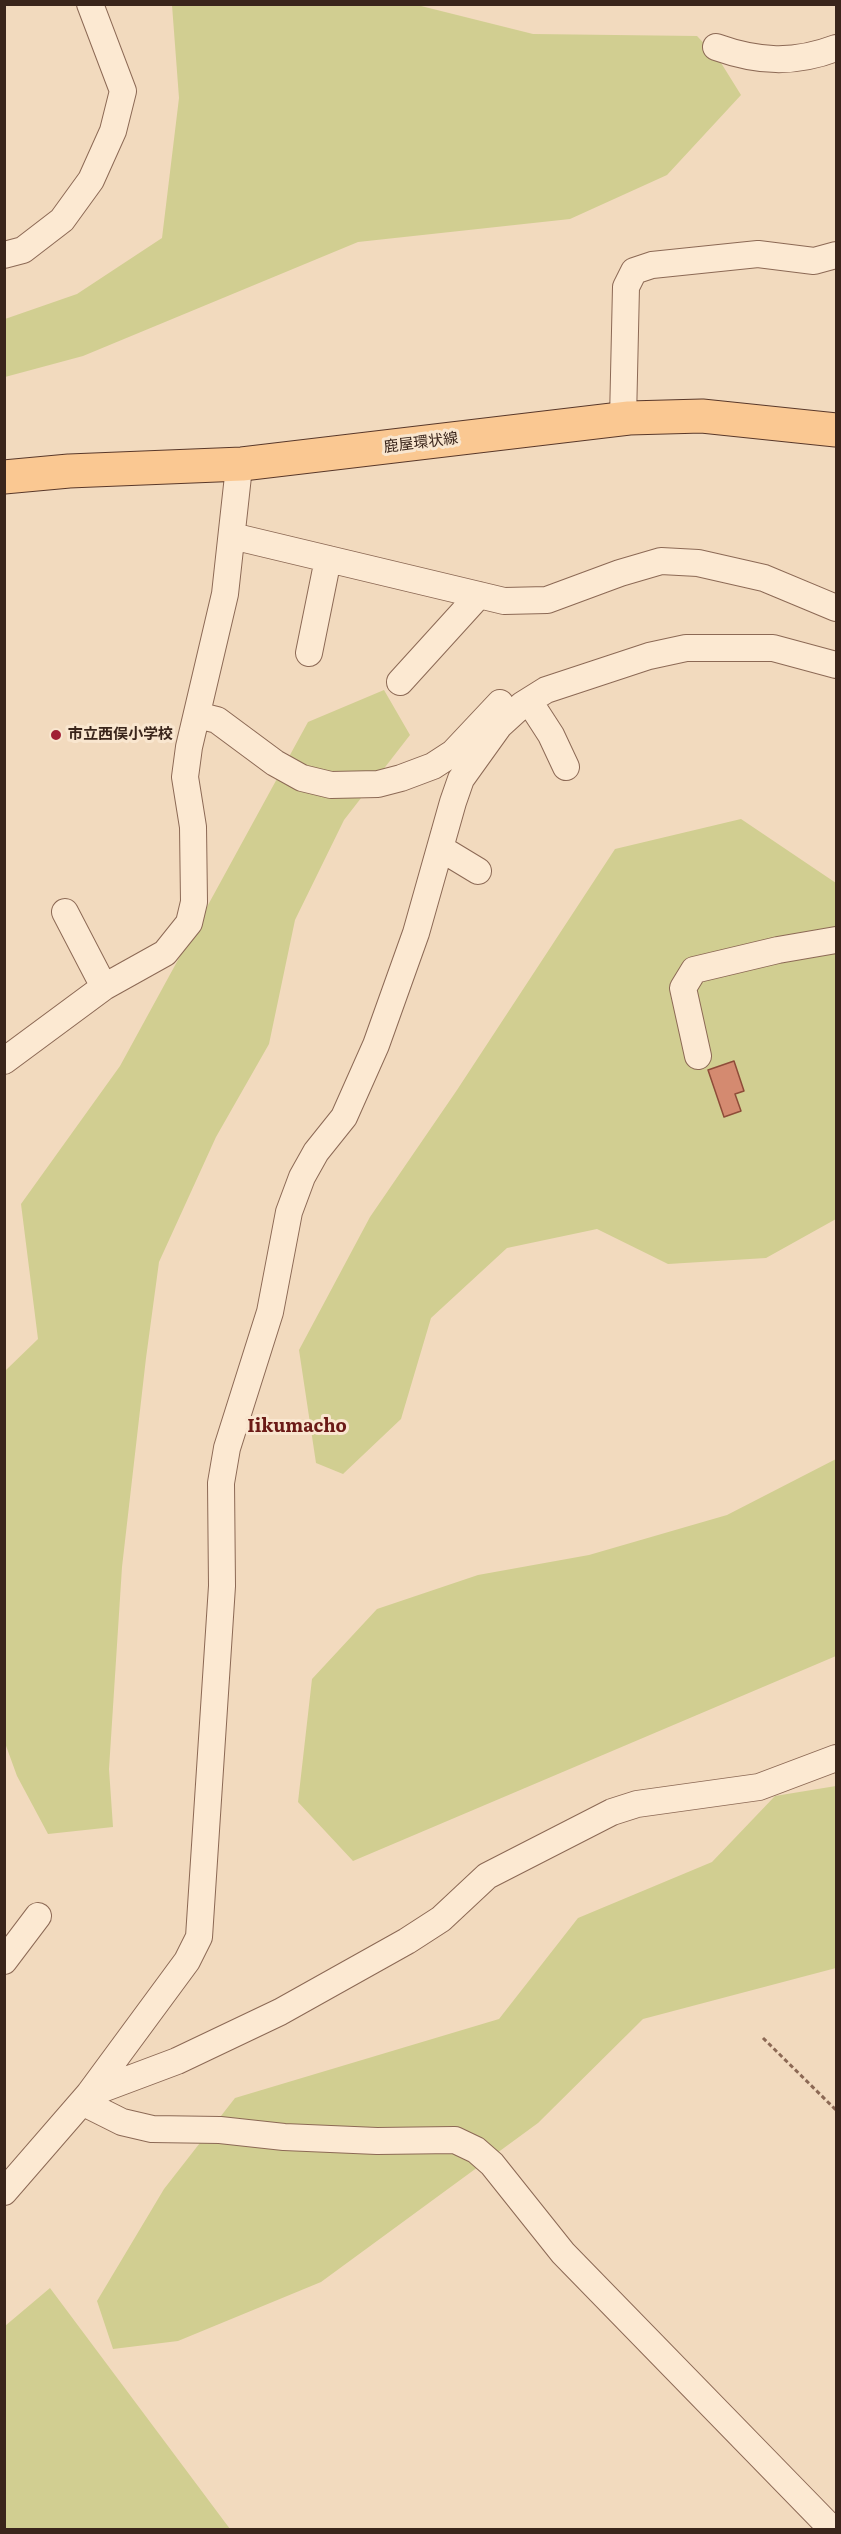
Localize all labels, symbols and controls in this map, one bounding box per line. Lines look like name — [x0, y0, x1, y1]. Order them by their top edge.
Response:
street label: 鹿屋環状線 — [383, 429, 459, 457]
place label: 市立西俣小学校 — [68, 726, 173, 744]
marker: 市立西俣小学校 — [49, 728, 63, 742]
district label: Iikumacho — [247, 1416, 347, 1438]

